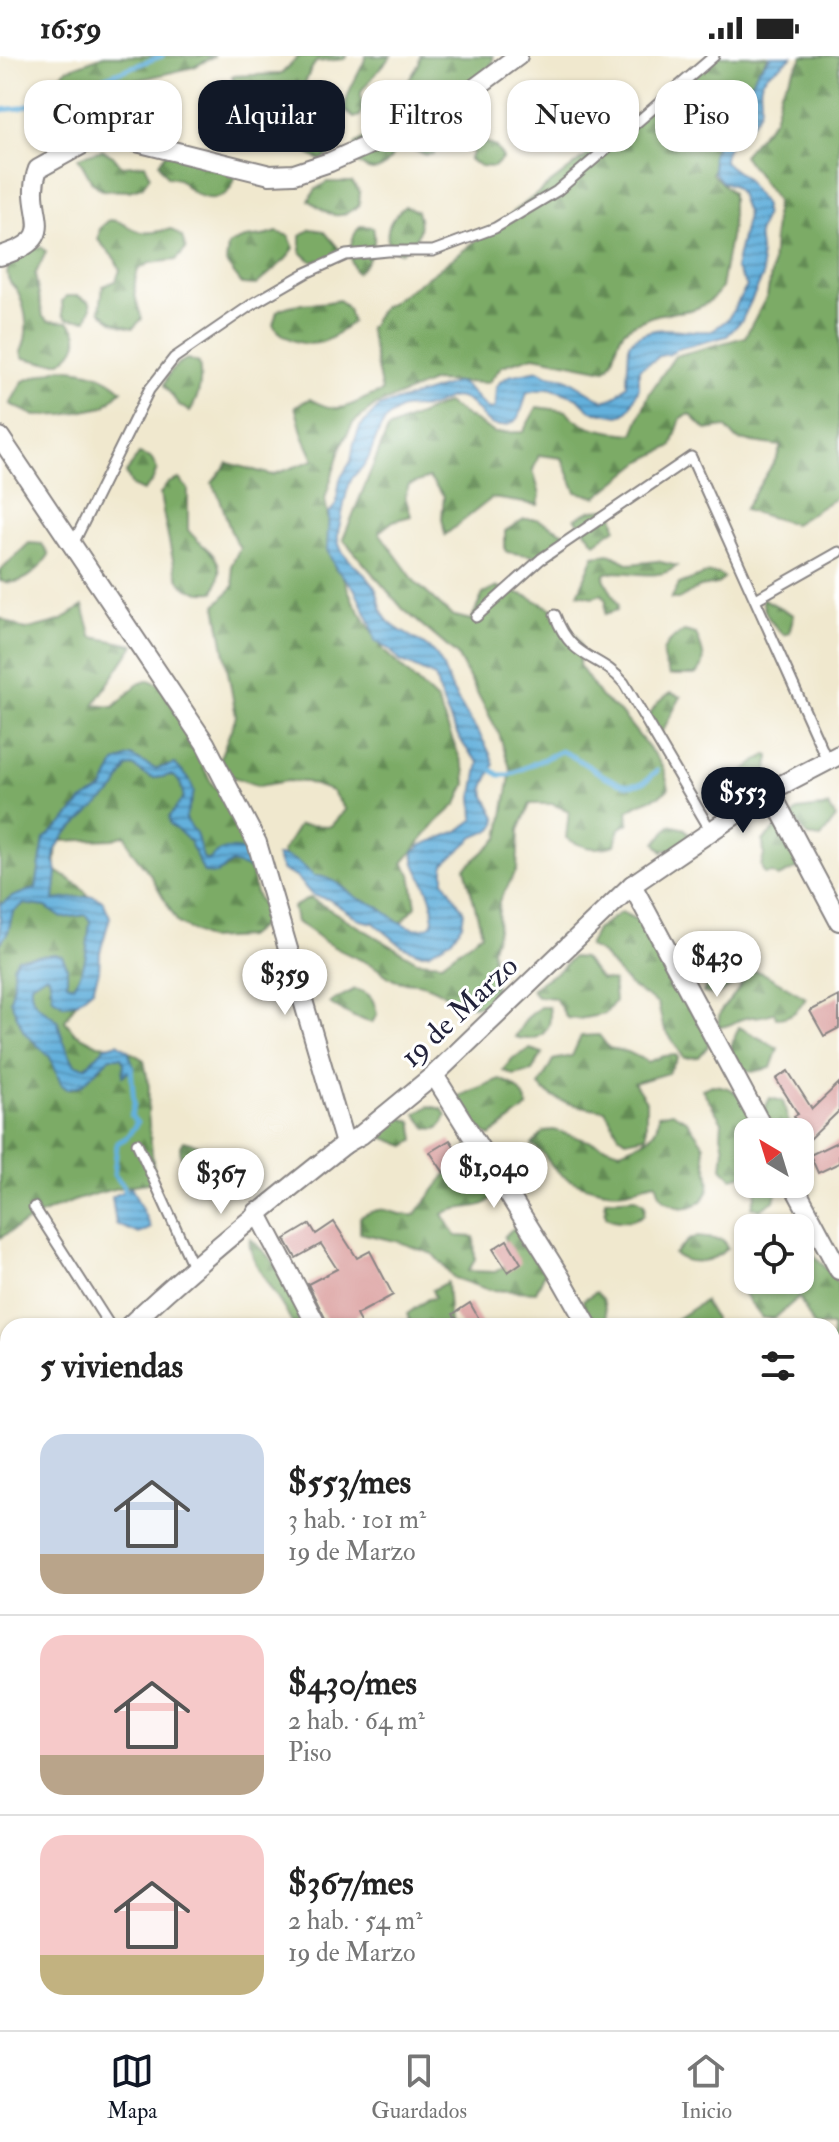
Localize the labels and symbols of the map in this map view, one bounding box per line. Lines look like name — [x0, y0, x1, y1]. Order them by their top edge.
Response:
pin: $553 — [696, 767, 790, 835]
pin: $430 — [670, 931, 764, 999]
street label: 19 de Marzo — [393, 948, 526, 1075]
pin: $359 — [238, 949, 332, 1017]
north arrow — [734, 1118, 814, 1198]
pin: $1,040 — [429, 1142, 559, 1210]
pin: $367 — [174, 1148, 268, 1216]

